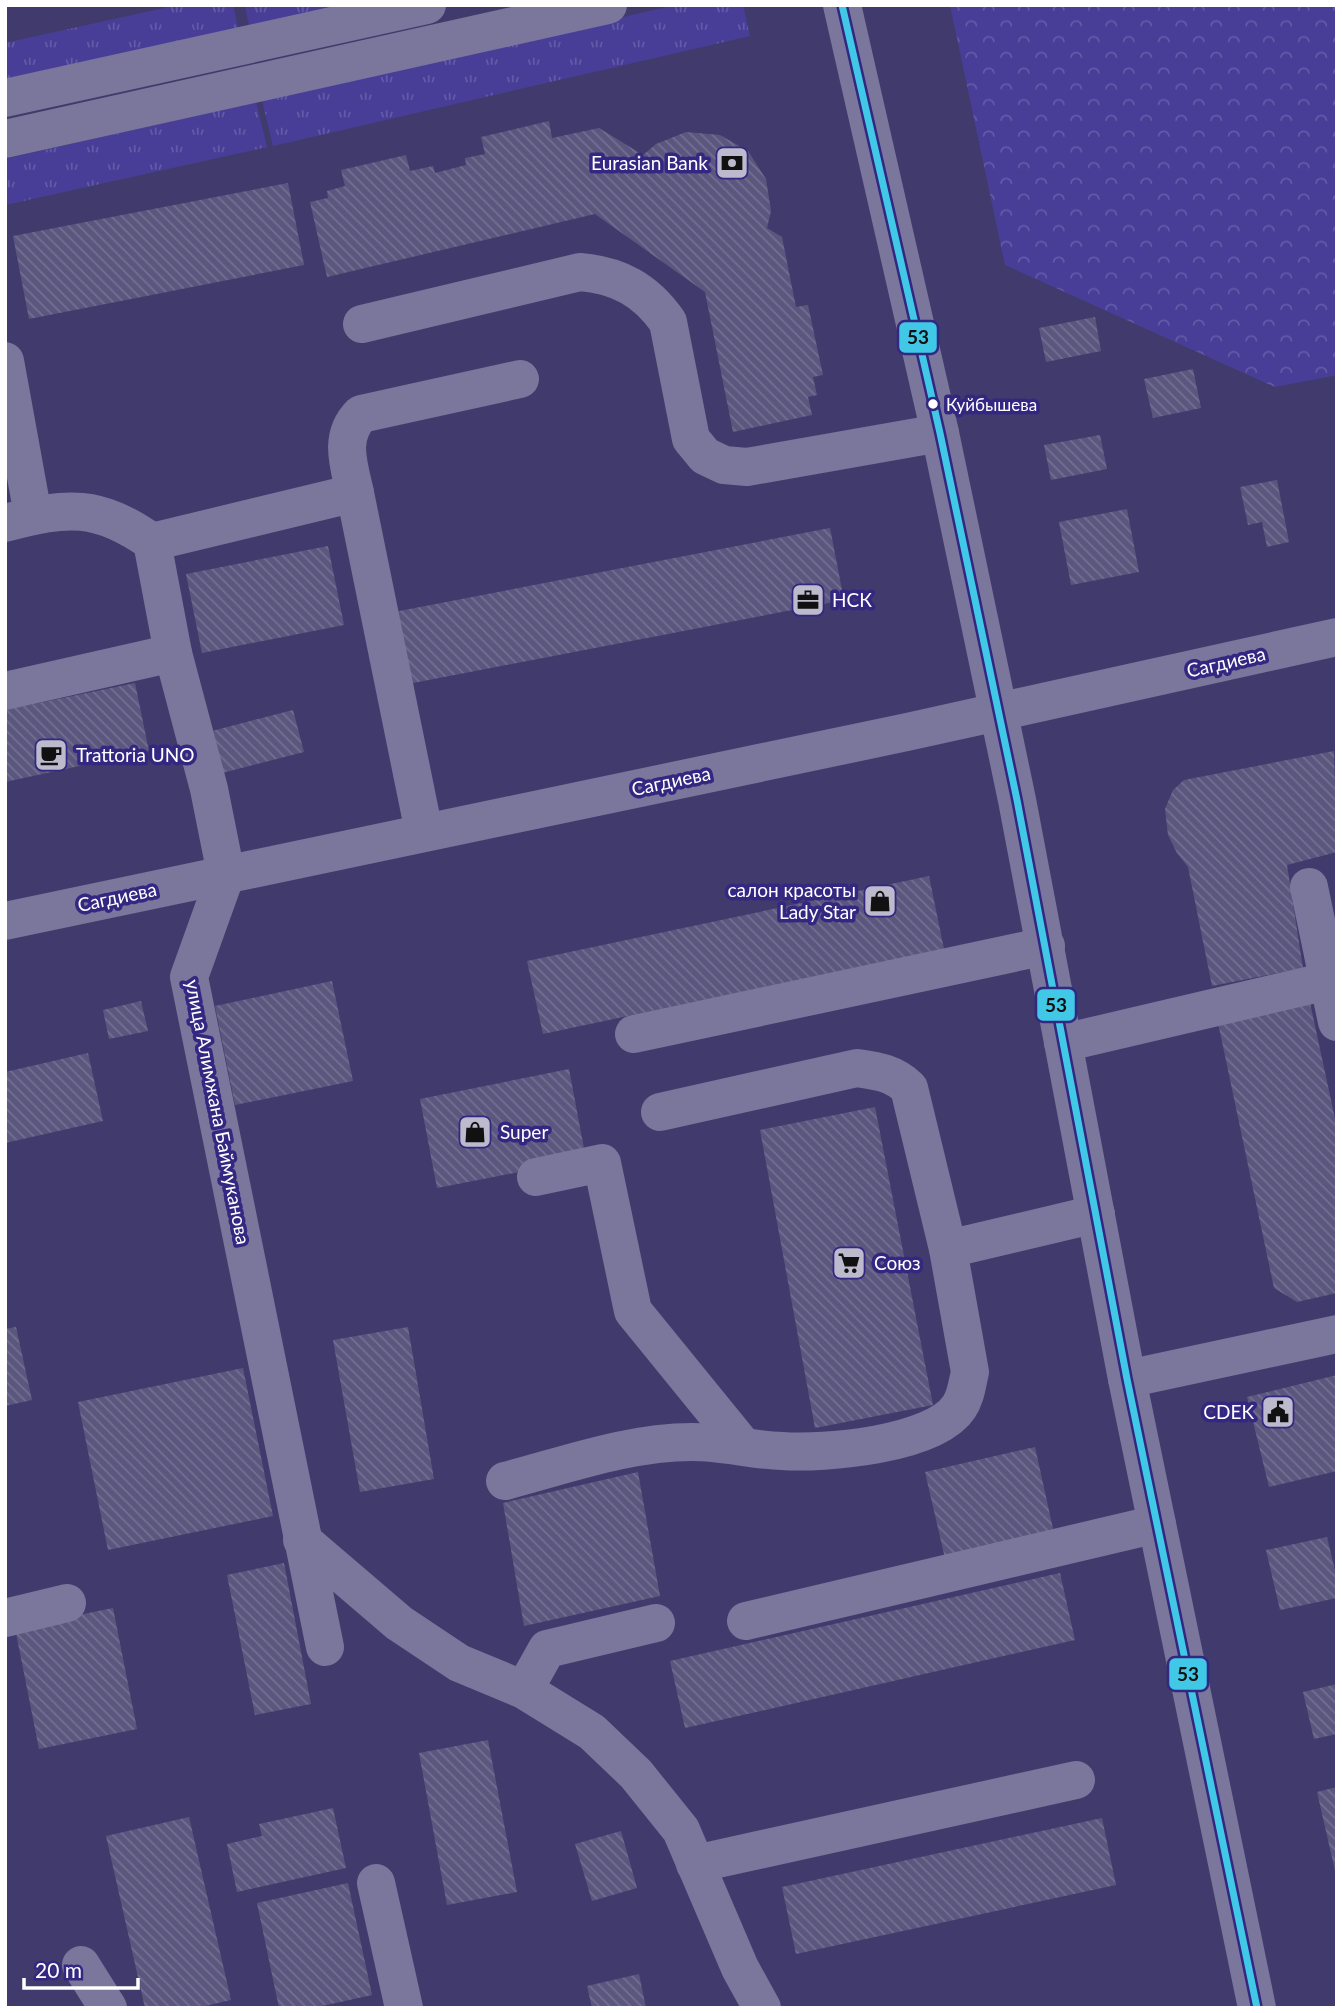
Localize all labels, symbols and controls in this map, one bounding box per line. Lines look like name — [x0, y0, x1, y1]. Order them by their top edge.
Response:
bank icon: Eurasian Bank — [713, 144, 751, 182]
place label: Eurasian Bank — [591, 151, 708, 174]
line badge: 53 — [898, 321, 938, 354]
text: 53 — [907, 325, 929, 348]
place label: Куйбышева — [946, 394, 1037, 415]
marker: Куйбышева — [926, 397, 940, 411]
office icon: НСК — [789, 581, 827, 619]
place label: НСК — [832, 588, 872, 611]
street label: Сагдиева — [1184, 641, 1268, 682]
cafe icon: Trattoria UNO — [32, 736, 70, 774]
place label: Trattoria UNO — [76, 743, 194, 766]
street label: Сагдиева — [629, 761, 713, 800]
street label: Сагдиева — [75, 877, 159, 916]
place label: салон красоты Lady Star — [728, 878, 856, 923]
shop icon: салон красоты Lady Star — [861, 882, 899, 920]
street label: улица Алимжана Баймуканова — [181, 977, 255, 1246]
line badge: 53 — [1036, 988, 1076, 1022]
text: 53 — [1045, 993, 1067, 1016]
shop icon: Super — [456, 1113, 494, 1151]
place label: Super — [500, 1120, 548, 1143]
supermarket icon: Союз — [830, 1244, 868, 1282]
place label: Союз — [874, 1251, 920, 1274]
public building icon: CDEK — [1259, 1393, 1297, 1431]
place label: CDEK — [1203, 1400, 1254, 1423]
line badge: 53 — [1168, 1657, 1208, 1691]
text: 53 — [1177, 1662, 1199, 1685]
scale bar — [24, 1946, 138, 1990]
text: 20 m — [35, 1957, 82, 1982]

